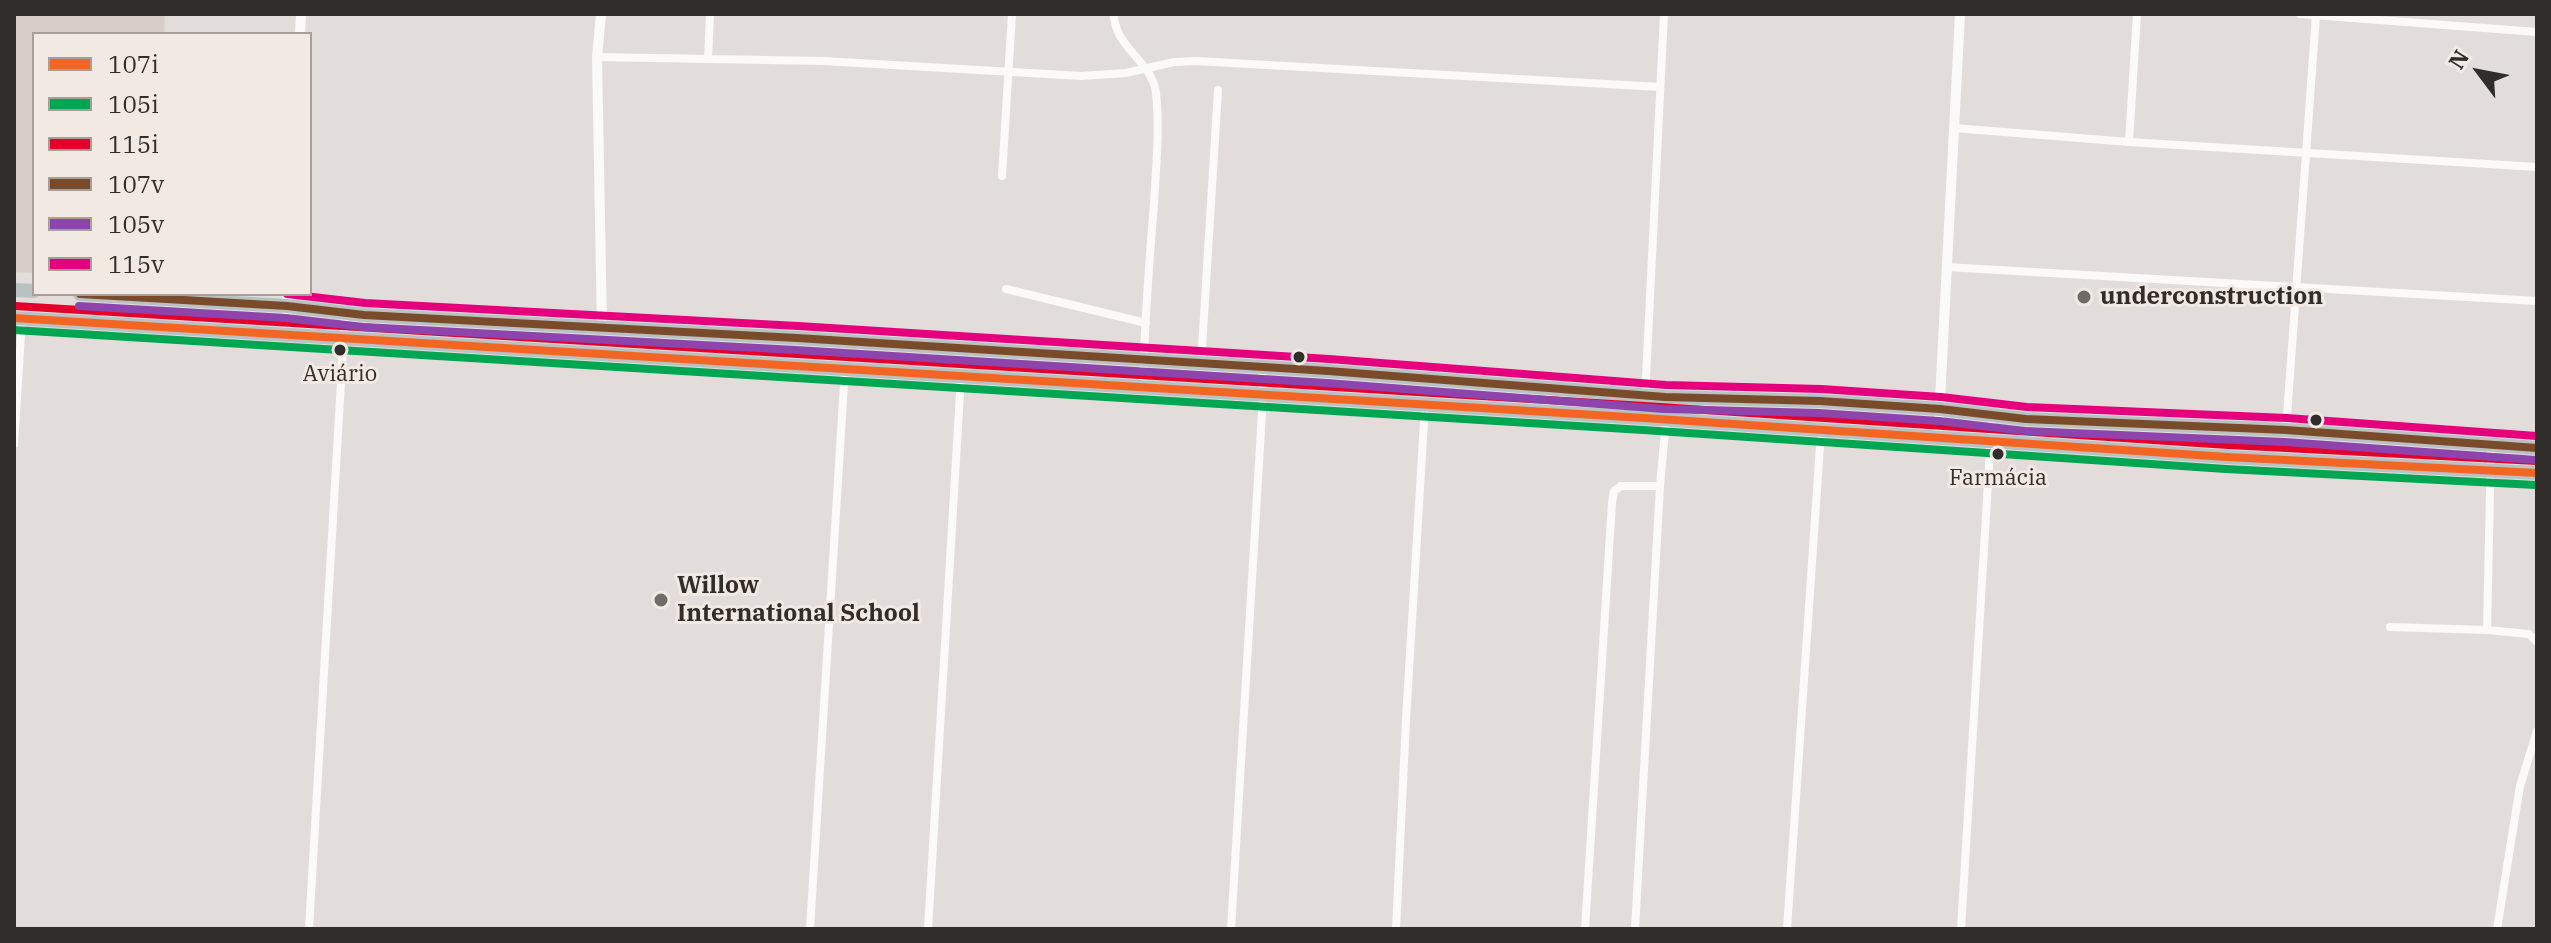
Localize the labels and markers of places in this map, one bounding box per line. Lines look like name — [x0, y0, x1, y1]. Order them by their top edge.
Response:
place label: underconstruction — [2100, 283, 2323, 311]
marker: underconstruction — [2075, 288, 2093, 306]
marker: Aviário — [332, 342, 348, 358]
unlabelled marker — [1291, 349, 1307, 365]
place label: Aviário — [303, 362, 377, 388]
unlabelled marker — [2308, 412, 2324, 428]
marker: Farmácia — [1990, 446, 2006, 462]
place label: Farmácia — [1949, 466, 2047, 492]
place label: Willow International School — [677, 572, 920, 628]
marker: Willow International School — [652, 591, 670, 609]

